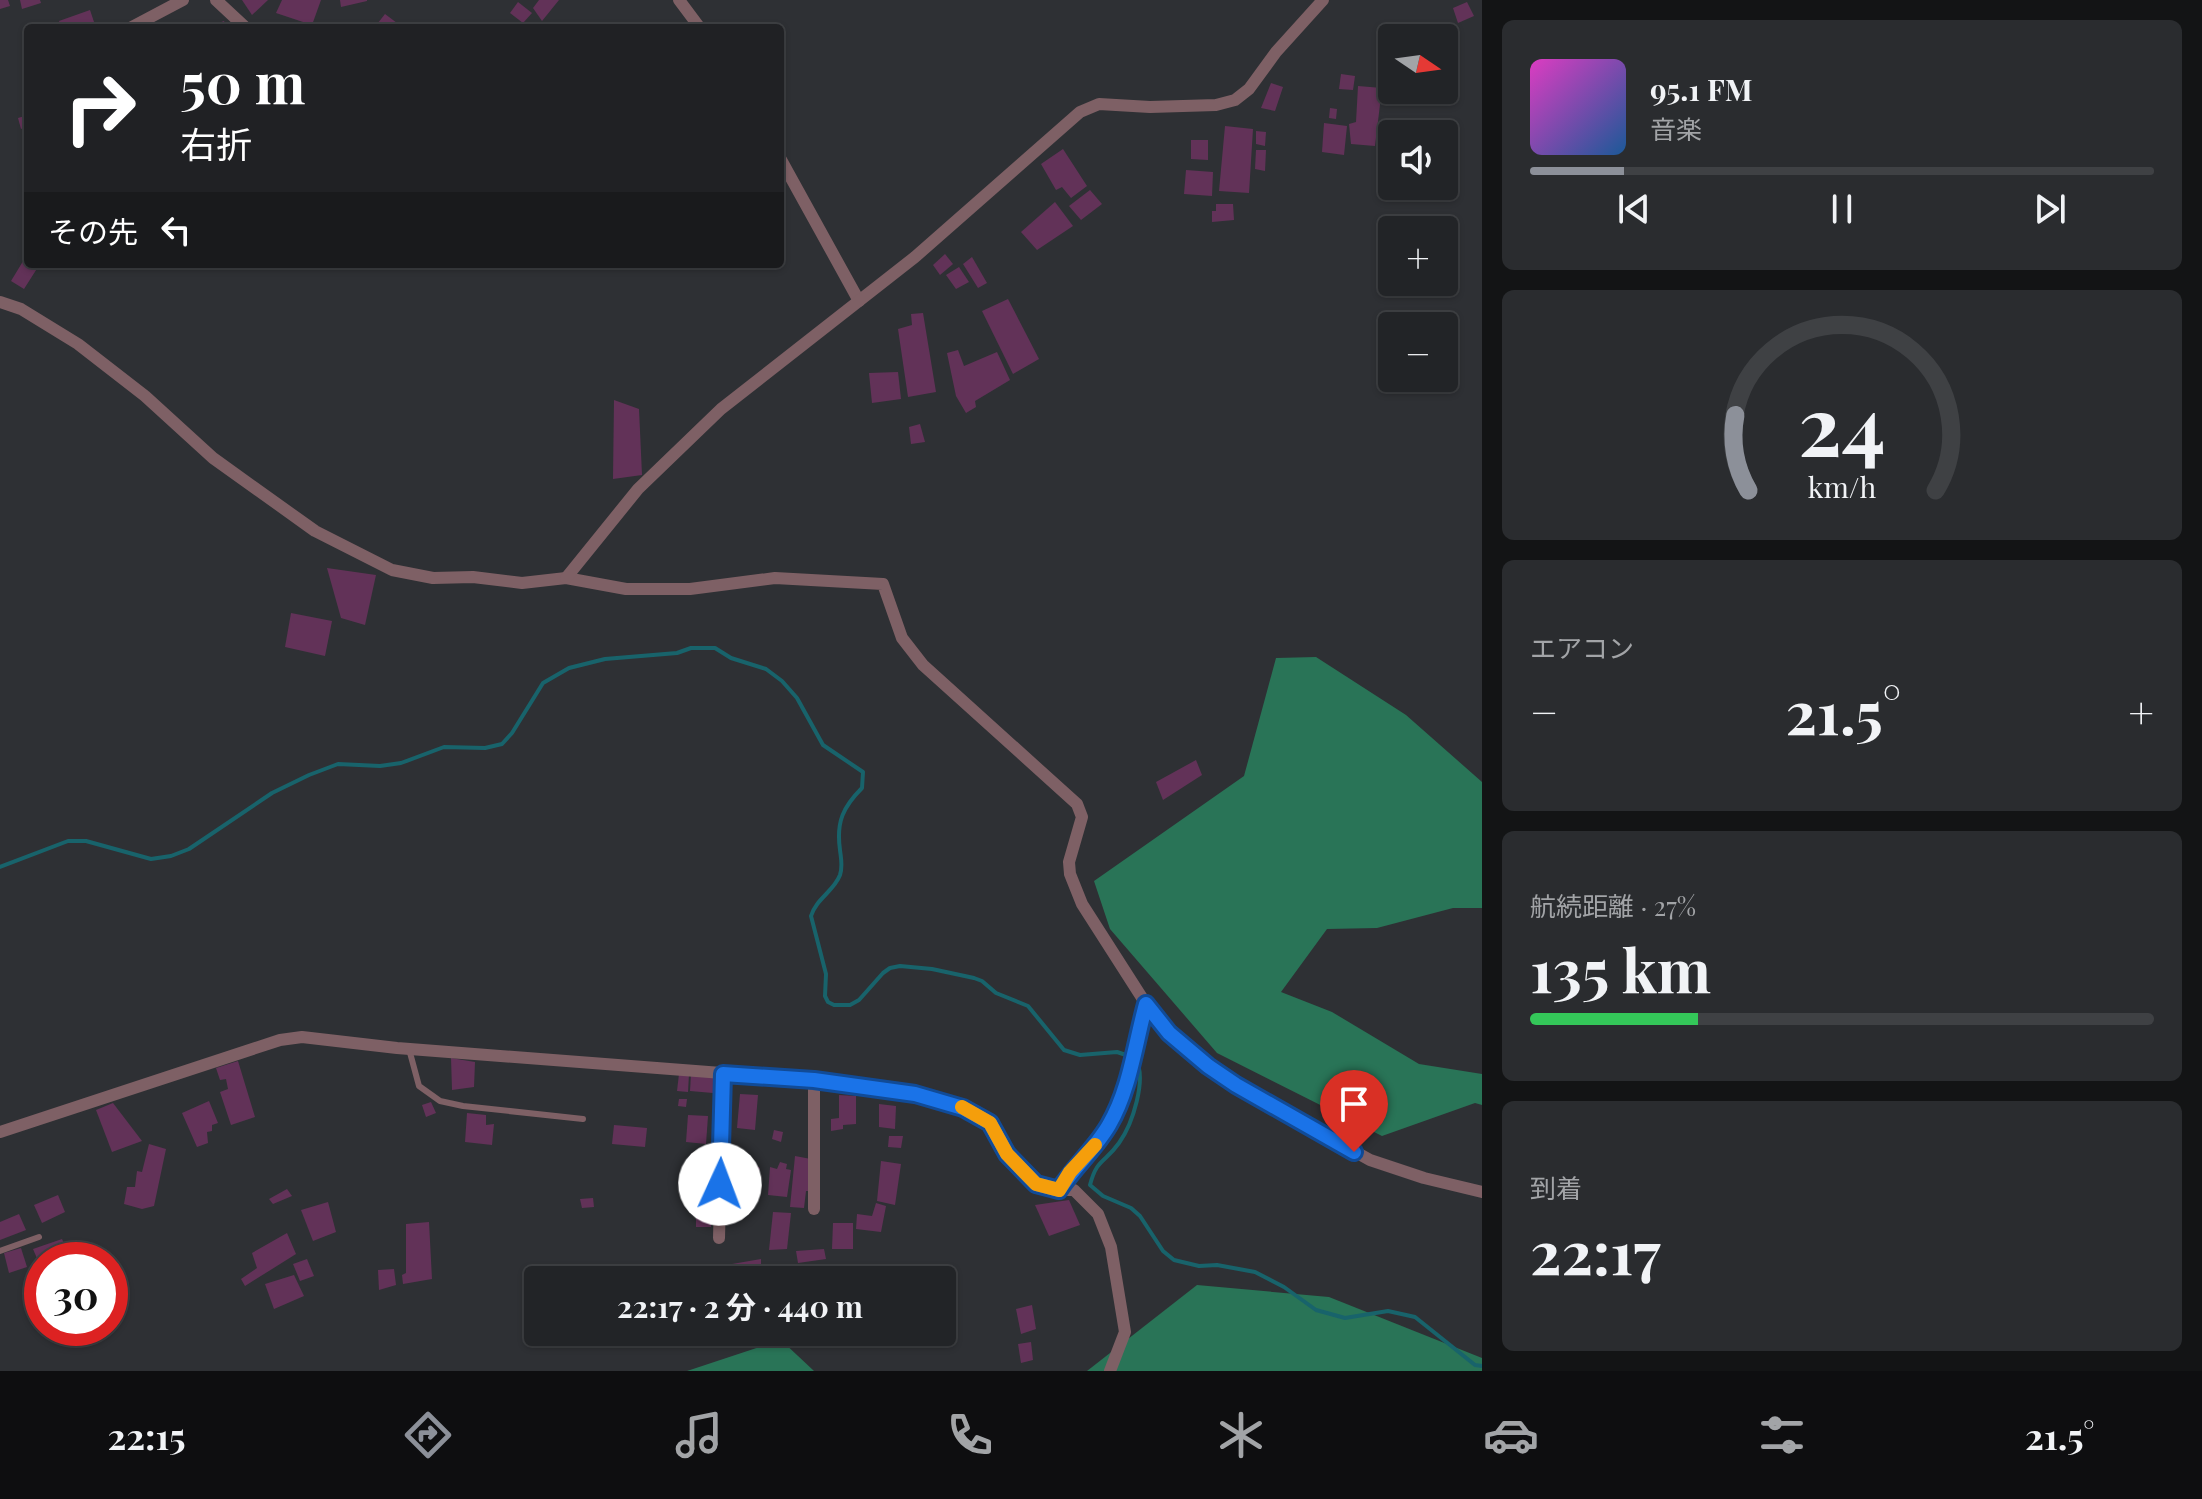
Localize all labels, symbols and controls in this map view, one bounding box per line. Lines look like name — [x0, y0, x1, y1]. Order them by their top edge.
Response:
north arrow — [1378, 24, 1458, 104]
map controls — [1378, 24, 1458, 392]
text: 50 m — [180, 44, 306, 119]
icon: right — [48, 56, 152, 160]
text: 95.1 FM — [1650, 69, 1753, 109]
text: 音楽 — [1650, 111, 1702, 146]
text: 右折 — [180, 119, 252, 167]
button: sound — [1378, 120, 1458, 200]
icon: previous — [1612, 187, 1656, 231]
icon: pause — [1820, 187, 1864, 231]
icon: next — [2028, 187, 2072, 231]
icon: left — [154, 208, 198, 252]
text: その先 — [48, 211, 138, 251]
button: + — [1378, 216, 1458, 296]
button: − — [1378, 312, 1458, 392]
text: 24 — [1798, 367, 1886, 478]
text: km/h — [1808, 467, 1876, 505]
text: エアコン — [1530, 630, 1634, 665]
text: 21.5° — [1785, 670, 1901, 750]
text: − — [1530, 681, 1558, 740]
text: + — [2128, 681, 2154, 740]
text: 航続距離 · 27% — [1530, 888, 1696, 923]
text: 135 km — [1530, 928, 1711, 1008]
pin — [1320, 1070, 1388, 1152]
icon: arrive — [1332, 1082, 1376, 1126]
position arrow — [678, 1142, 762, 1226]
text: 到着 — [1530, 1170, 1582, 1205]
text: 22:17 — [1530, 1210, 1660, 1290]
speed limit sign: 30 — [24, 1242, 128, 1346]
text: 22:17 · 2 分 · 440 m — [617, 1286, 863, 1326]
icon: directions — [400, 1407, 456, 1463]
icon: music — [671, 1407, 727, 1463]
icon: phone — [942, 1407, 998, 1463]
icon: climate — [1213, 1407, 1269, 1463]
icon: car — [1483, 1407, 1539, 1463]
icon: filters — [1754, 1407, 1810, 1463]
text: 22:15 — [107, 1411, 185, 1459]
text: 21.5° — [2025, 1411, 2095, 1459]

